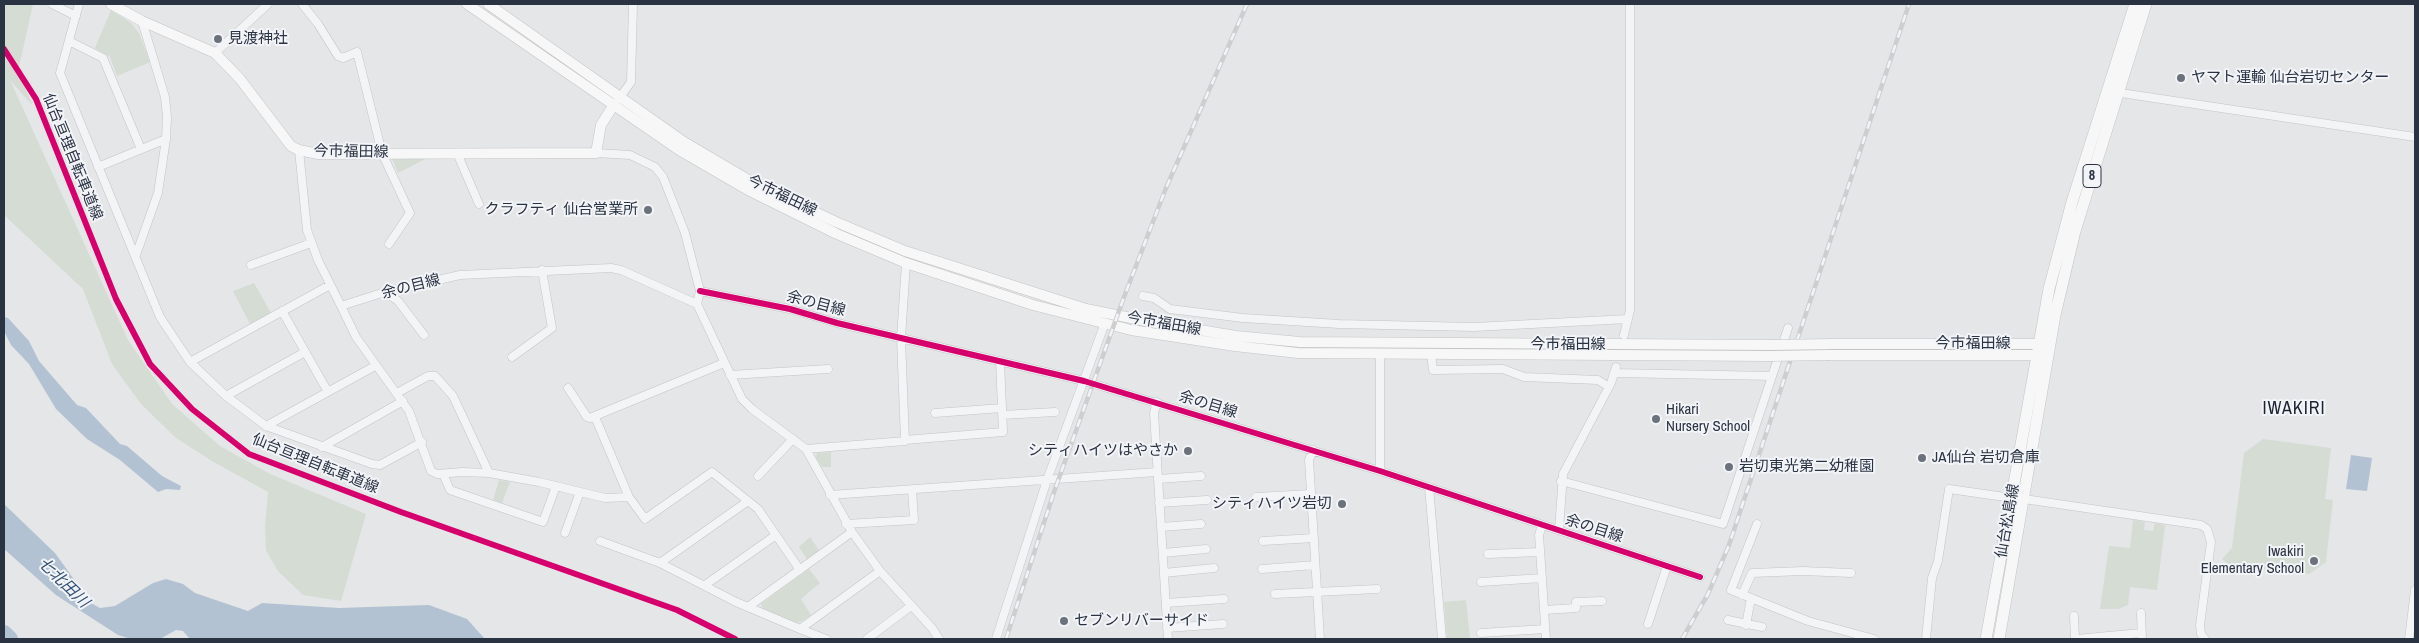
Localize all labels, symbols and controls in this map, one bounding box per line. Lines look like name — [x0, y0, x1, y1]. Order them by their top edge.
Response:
place label: 見渡神社 — [228, 30, 288, 48]
marker: 見渡神社 — [212, 33, 224, 45]
place label: ヤマト運輸 仙台岩切センター — [2191, 69, 2389, 87]
marker: ヤマト運輸 仙台岩切センター — [2175, 72, 2187, 84]
street label: 仙台亘理自転車道線 — [38, 91, 106, 223]
street label: 今市福田線 — [313, 142, 389, 162]
road number: 8 — [2083, 165, 2101, 188]
street label: 今市福田線 — [744, 171, 820, 221]
place label: クラフティ 仙台営業所 — [485, 201, 638, 219]
marker: クラフティ 仙台営業所 — [642, 204, 654, 216]
street label: 余の目線 — [380, 271, 442, 303]
street label: 余の目線 — [785, 288, 847, 320]
street label: 今市福田線 — [1126, 309, 1202, 339]
street label: 今市福田線 — [1936, 335, 2010, 353]
street label: 今市福田線 — [1531, 336, 1605, 354]
street label: 余の目線 — [1177, 388, 1239, 422]
district label: IWAKIRI — [2262, 398, 2326, 420]
place label: Hikari Nursery School — [1666, 401, 1750, 436]
marker: Hikari Nursery School — [1650, 413, 1662, 425]
street label: 仙台亘理自転車道線 — [249, 430, 381, 498]
place label: シティハイツはやさか — [1028, 442, 1178, 460]
marker: シティハイツはやさか — [1182, 445, 1194, 457]
place label: JA仙台 岩切倉庫 — [1932, 449, 2040, 467]
marker: JA仙台 岩切倉庫 — [1916, 452, 1928, 464]
place label: 岩切東光第二幼稚園 — [1739, 458, 1874, 476]
marker: 岩切東光第二幼稚園 — [1723, 461, 1735, 473]
street label: 仙台松島線 — [1993, 483, 2023, 559]
place label: シティハイツ岩切 — [1212, 495, 1332, 513]
marker: シティハイツ岩切 — [1336, 498, 1348, 510]
street label: 余の目線 — [1563, 511, 1625, 547]
place label: Iwakiri Elementary School — [2201, 543, 2304, 578]
water label: 七北田川 — [33, 554, 93, 612]
marker: Iwakiri Elementary School — [2308, 555, 2320, 567]
place label: セブンリバーサイド — [1074, 612, 1209, 630]
marker: セブンリバーサイド — [1058, 615, 1070, 627]

